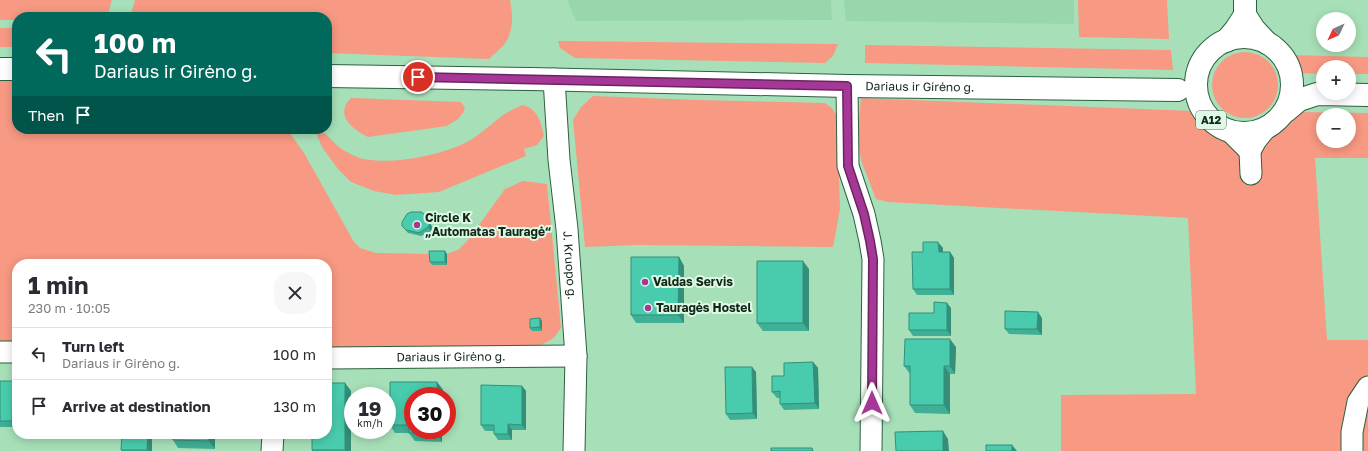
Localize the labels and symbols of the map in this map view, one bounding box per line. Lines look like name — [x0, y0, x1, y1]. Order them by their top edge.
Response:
north arrow — [1316, 12, 1356, 52]
pin — [401, 60, 435, 94]
street label: Dariaus ir Girėno g. — [865, 78, 975, 95]
road number: A12 — [1196, 111, 1226, 129]
place label: Circle K „Automatas Tauragė“ — [425, 210, 551, 239]
marker: Circle K „Automatas Tauragė“ — [412, 220, 422, 230]
street label: J. Kruopo g. — [560, 230, 580, 300]
place label: Valdas Servis — [653, 274, 733, 289]
marker: Valdas Servis — [640, 277, 650, 287]
place label: Tauragės Hostel — [656, 300, 751, 315]
marker: Tauragės Hostel — [643, 303, 653, 313]
street label: Dariaus ir Girėno g. — [396, 349, 506, 364]
position arrow — [851, 382, 893, 424]
speed limit sign: 30 — [404, 387, 456, 439]

